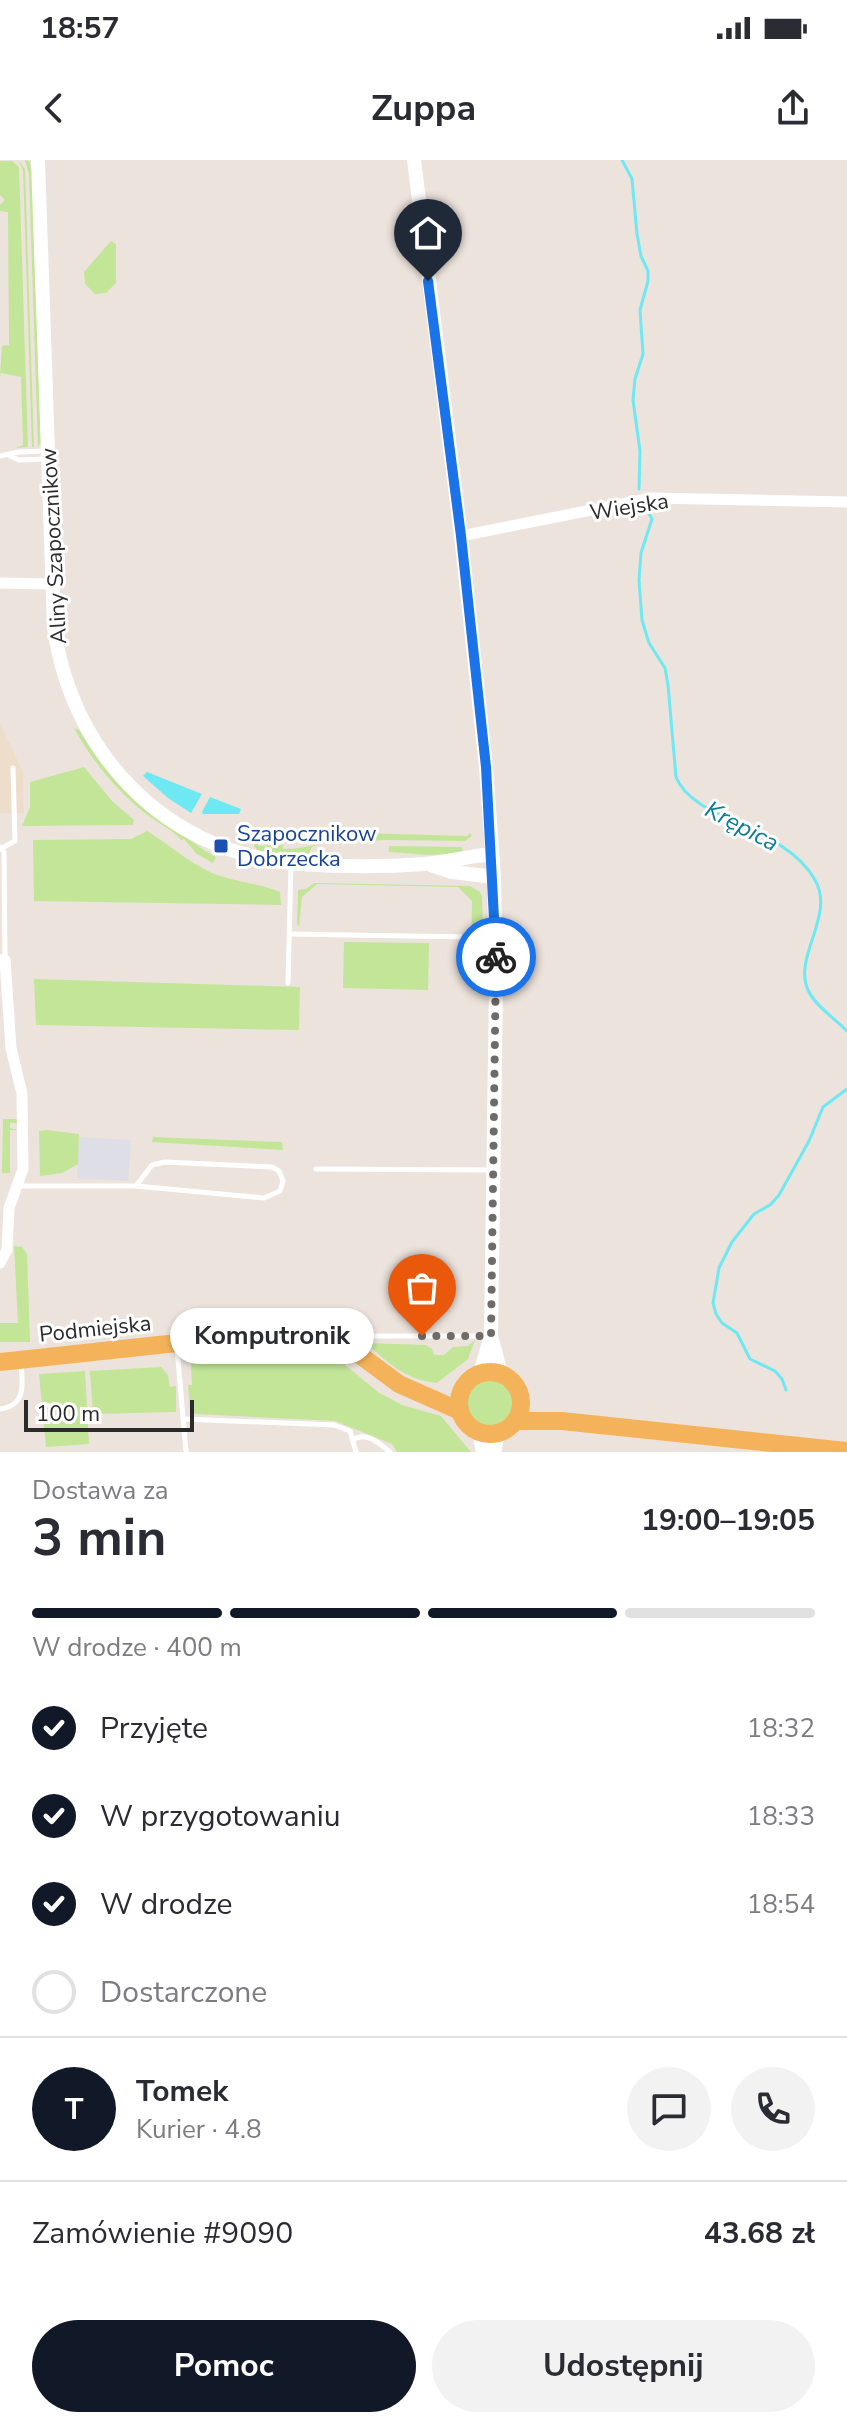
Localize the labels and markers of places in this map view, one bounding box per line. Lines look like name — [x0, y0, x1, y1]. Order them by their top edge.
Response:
pin — [394, 199, 462, 281]
place label: Szapocznikow Dobrzecka — [237, 819, 377, 874]
marker: Szapocznikow Dobrzecka — [212, 837, 230, 855]
pin — [388, 1254, 456, 1336]
callout: Komputronik — [170, 1308, 374, 1364]

